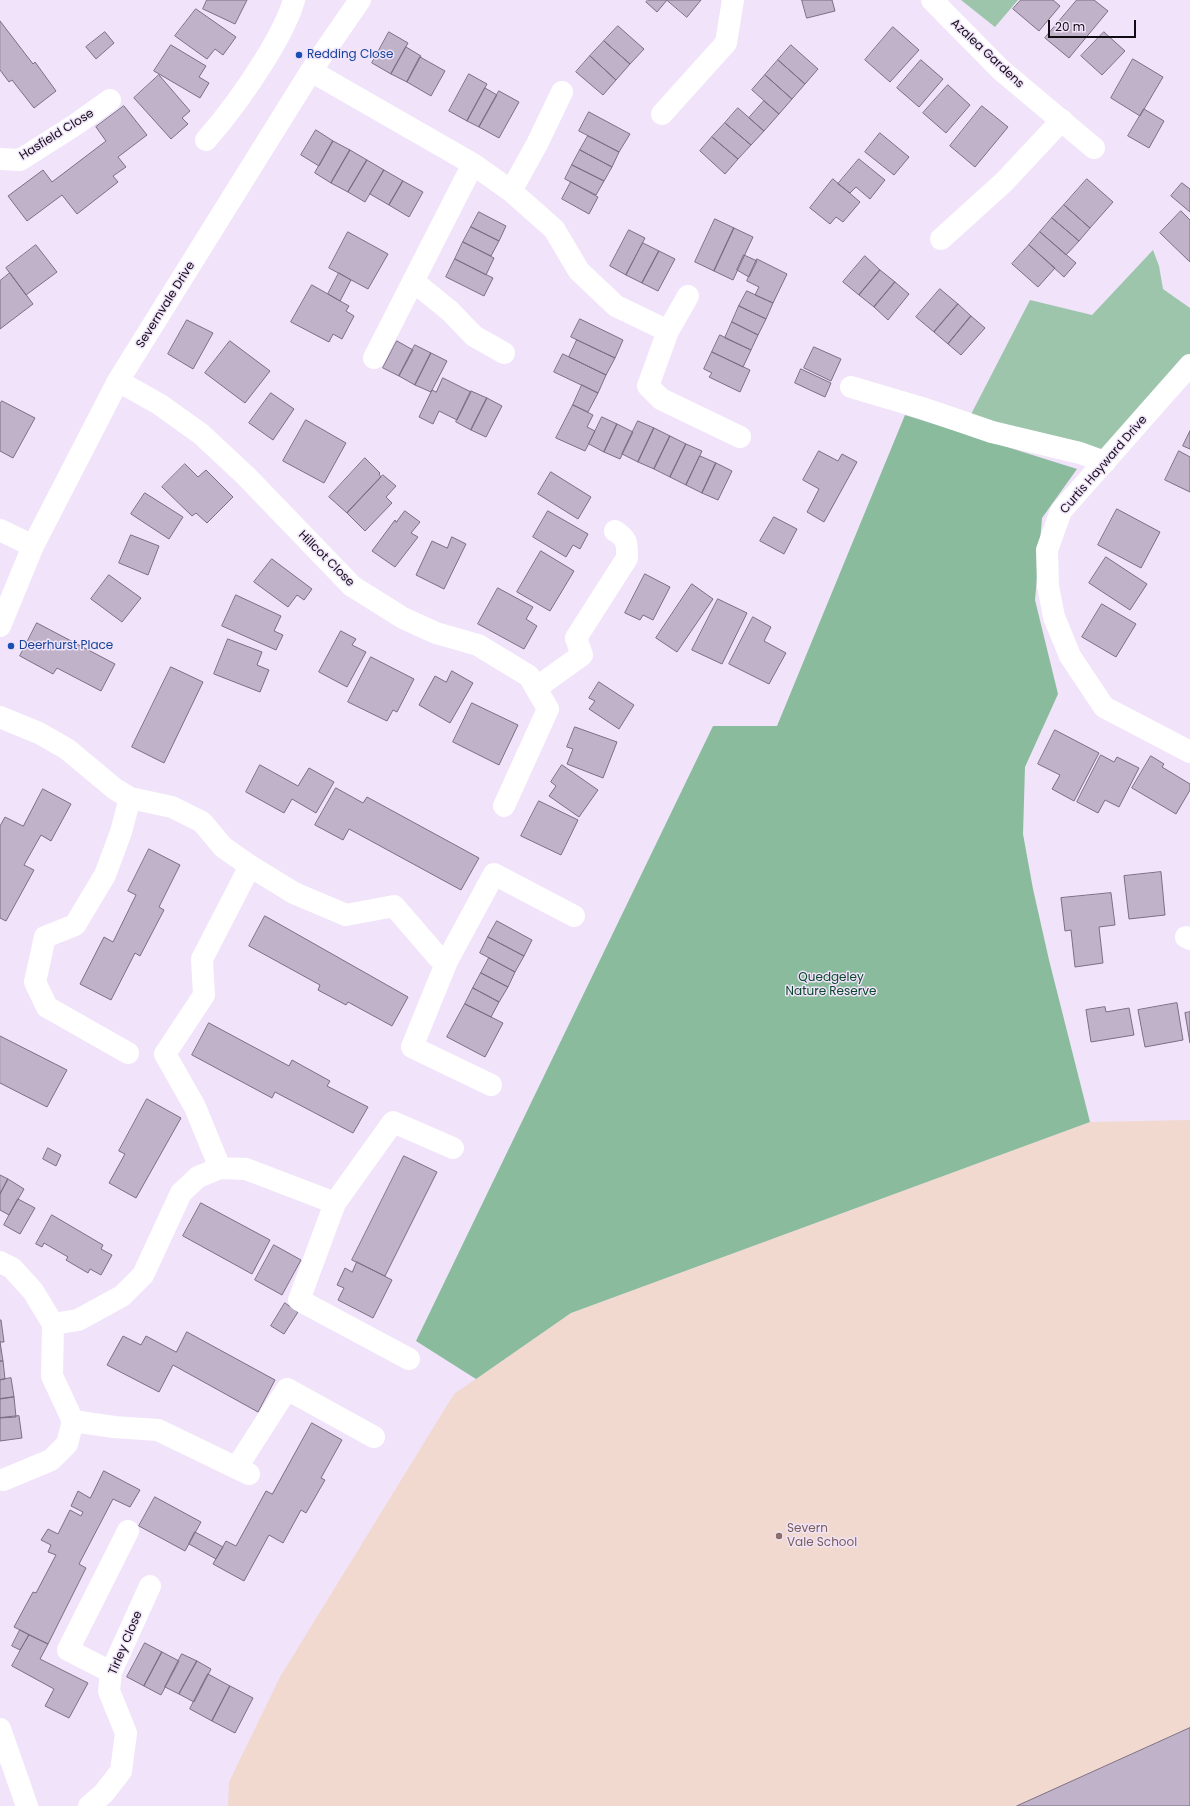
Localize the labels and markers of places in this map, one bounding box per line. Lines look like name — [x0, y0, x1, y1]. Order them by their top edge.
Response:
place label: Redding Close — [307, 48, 394, 62]
marker: Redding Close — [294, 50, 304, 60]
place label: Deerhurst Place — [19, 639, 113, 653]
marker: Deerhurst Place — [6, 641, 16, 651]
place label: Severn Vale School — [787, 1522, 857, 1550]
marker: Severn Vale School — [774, 1531, 784, 1541]

